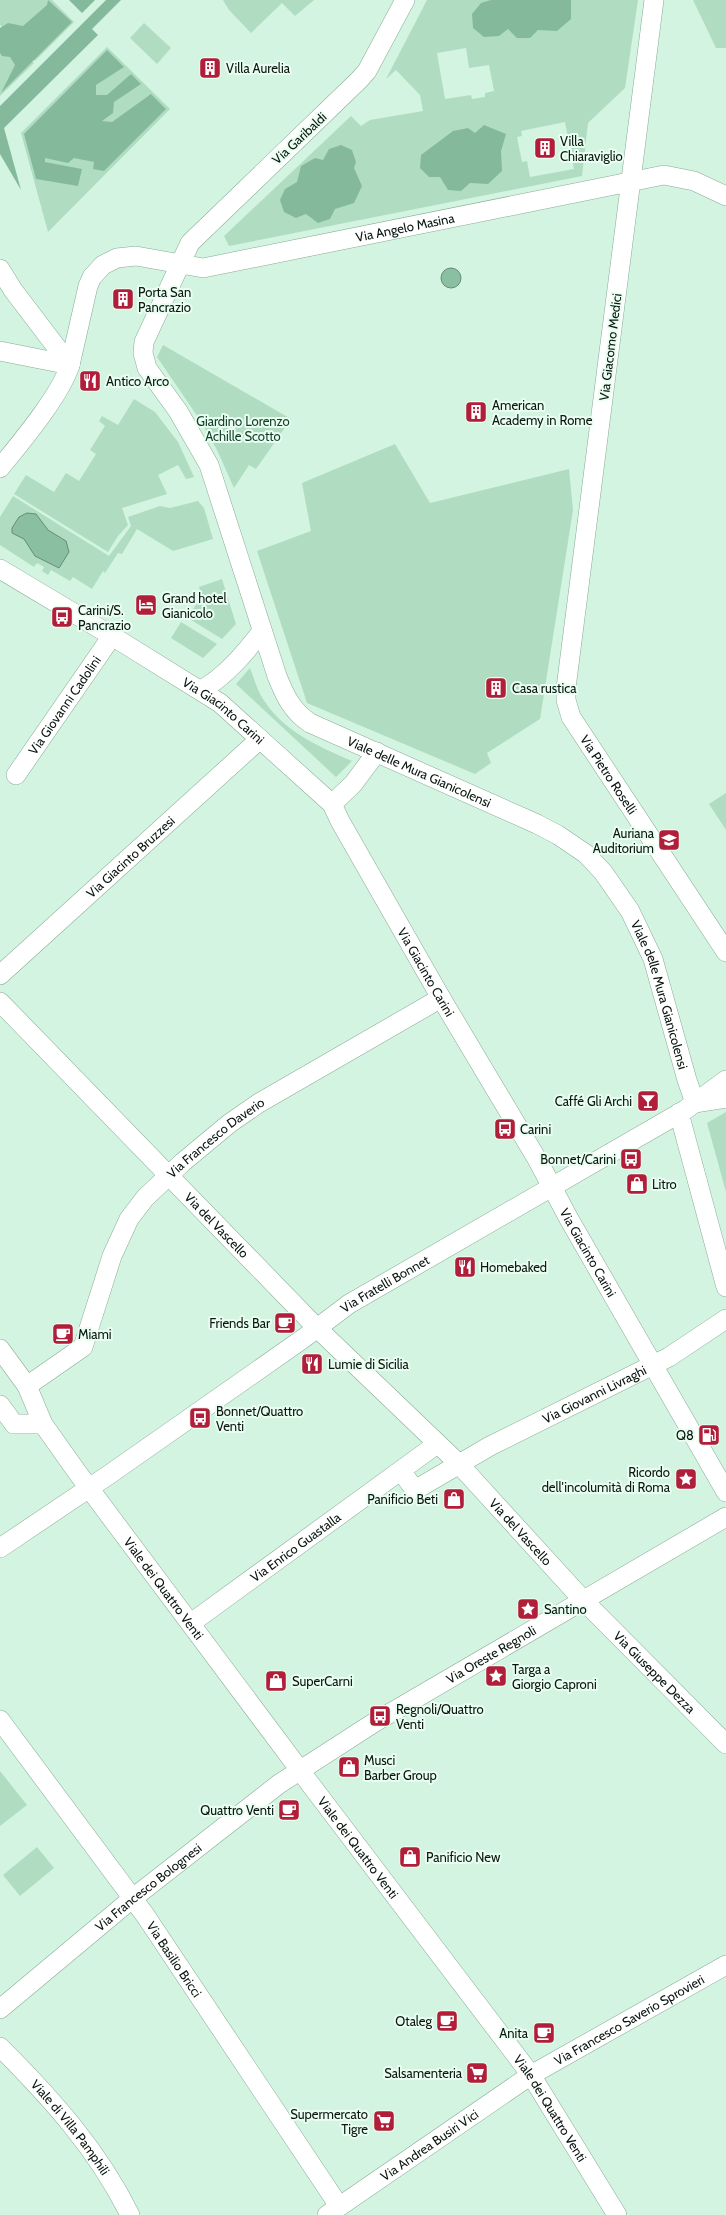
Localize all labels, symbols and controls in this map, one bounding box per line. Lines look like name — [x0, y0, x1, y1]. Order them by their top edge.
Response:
building icon: Villa Aurelia — [197, 55, 223, 81]
place label: Villa Aurelia — [226, 60, 291, 76]
street label: Via Garibaldi — [268, 109, 330, 167]
place label: Villa Chiaraviglio — [560, 133, 623, 164]
building icon: Villa Chiaraviglio — [532, 135, 558, 161]
street label: Via Angelo Masina — [354, 209, 456, 245]
place label: Porta San Pancrazio — [138, 284, 191, 315]
building icon: Porta San Pancrazio — [110, 286, 136, 312]
street label: Via Giacomo Medici — [595, 292, 625, 402]
restaurant icon: Antico Arco — [77, 368, 103, 394]
place label: Antico Arco — [106, 373, 169, 389]
place label: American Academy in Rome — [492, 397, 593, 428]
building icon: American Academy in Rome — [463, 399, 489, 425]
park label: Giardino Lorenzo Achille Scotto — [196, 413, 290, 444]
place label: Grand hotel Gianicolo — [162, 590, 226, 621]
hotel icon: Grand hotel Gianicolo — [133, 592, 159, 618]
place label: Carini/S. Pancrazio — [78, 602, 131, 633]
bus stop icon: Carini/S. Pancrazio — [49, 604, 75, 630]
street label: Via Giovanni Cadolini — [25, 653, 104, 757]
street label: Via Giacinto Carini — [180, 674, 268, 747]
building icon: Casa rustica — [483, 675, 509, 701]
place label: Casa rustica — [512, 680, 577, 696]
street label: Via Pietro Roselli — [577, 732, 641, 817]
street label: Viale delle Mura Gianicolensi — [345, 733, 494, 811]
street label: Via Giacinto Bruzzesi — [83, 812, 178, 901]
place label: Auriana Auditorium — [593, 825, 655, 856]
school or university icon: Auriana Auditorium — [656, 827, 682, 853]
street label: Viale delle Mura Gianicolensi — [628, 918, 692, 1071]
street label: Via Giacinto Carini — [394, 925, 458, 1019]
bar icon: Caffé Gli Archi — [635, 1088, 661, 1114]
place label: Caffé Gli Archi — [555, 1093, 632, 1109]
street label: Via Francesco Daverio — [163, 1094, 267, 1181]
bus stop icon: Carini — [492, 1116, 518, 1142]
place label: Carini — [520, 1121, 551, 1137]
bus stop icon: Bonnet/Carini — [618, 1146, 644, 1172]
place label: Bonnet/Carini — [540, 1151, 616, 1167]
shop icon: Litro — [624, 1171, 650, 1197]
place label: Litro — [652, 1176, 677, 1192]
street label: Via del Vascello — [181, 1189, 252, 1261]
street label: Via Giacinto Carini — [557, 1205, 620, 1300]
street label: Via Fratelli Bonnet — [337, 1251, 433, 1316]
restaurant icon: Homebaked — [452, 1254, 478, 1280]
place label: Homebaked — [480, 1259, 547, 1275]
cafe icon: Friends Bar — [272, 1310, 298, 1336]
place label: Friends Bar — [209, 1315, 271, 1331]
cafe icon: Miami — [50, 1321, 76, 1347]
place label: Miami — [78, 1326, 112, 1342]
restaurant icon: Lumie di Sicilia — [299, 1351, 325, 1377]
place label: Lumie di Sicilia — [328, 1356, 410, 1372]
street label: Via Giovanni Livraghi — [540, 1362, 649, 1427]
place label: Bonnet/Quattro Venti — [216, 1403, 303, 1434]
bus stop icon: Bonnet/Quattro Venti — [187, 1405, 213, 1431]
fuel station icon: Q8 — [696, 1422, 722, 1448]
place label: Q8 — [676, 1427, 694, 1443]
place label: Ricordo dell'incolumità di Roma — [542, 1464, 671, 1495]
place icon: Ricordo dell'incolumità di Roma — [673, 1466, 699, 1492]
shop icon: Panificio Beti — [441, 1486, 467, 1512]
place label: Panificio Beti — [367, 1491, 438, 1507]
street label: Via del Vascello — [486, 1495, 555, 1569]
street label: Via Enrico Guastalla — [247, 1508, 344, 1585]
street label: Viale dei Quattro Venti — [121, 1534, 207, 1643]
place icon: Santino — [515, 1596, 541, 1622]
place label: Santino — [544, 1601, 587, 1617]
street label: Via Oreste Regnoli — [443, 1622, 539, 1687]
street label: Via Giuseppe Dezza — [610, 1628, 699, 1717]
place label: Targa a Giorgio Caproni — [512, 1661, 597, 1692]
place icon: Targa a Giorgio Caproni — [483, 1663, 509, 1689]
shop icon: SuperCarni — [263, 1668, 289, 1694]
place label: SuperCarni — [292, 1673, 353, 1689]
place label: Regnoli/Quattro Venti — [396, 1701, 484, 1732]
bus stop icon: Regnoli/Quattro Venti — [367, 1703, 393, 1729]
place label: Musci Barber Group — [364, 1752, 437, 1783]
shop icon: Musci Barber Group — [336, 1754, 362, 1780]
street label: Viale dei Quattro Venti — [315, 1793, 402, 1901]
cafe icon: Quattro Venti — [276, 1797, 302, 1823]
place label: Quattro Venti — [200, 1802, 274, 1818]
street label: Via Francesco Bolognesi — [92, 1840, 205, 1934]
shop icon: Panificio New — [397, 1844, 423, 1870]
place label: Panificio New — [426, 1849, 501, 1865]
street label: Via Basilio Bricci — [143, 1918, 205, 2000]
street label: Via Francesco Saverio Sprovieri — [551, 1971, 707, 2068]
cafe icon: Otaleg — [434, 2008, 460, 2034]
place label: Otaleg — [395, 2013, 433, 2029]
cafe icon: Anita — [531, 2020, 557, 2046]
place label: Anita — [499, 2025, 529, 2041]
street label: Viale dei Quattro Venti — [510, 2051, 590, 2165]
supermarket icon: Salsamenteria — [464, 2060, 490, 2086]
place label: Salsamenteria — [384, 2065, 463, 2081]
street label: Viale di Villa Pamphili — [28, 2076, 113, 2178]
place label: Supermercato Tigre — [290, 2106, 368, 2137]
street label: Via Andrea Busiri Vici — [377, 2106, 481, 2184]
supermarket icon: Supermercato Tigre — [371, 2108, 397, 2134]

